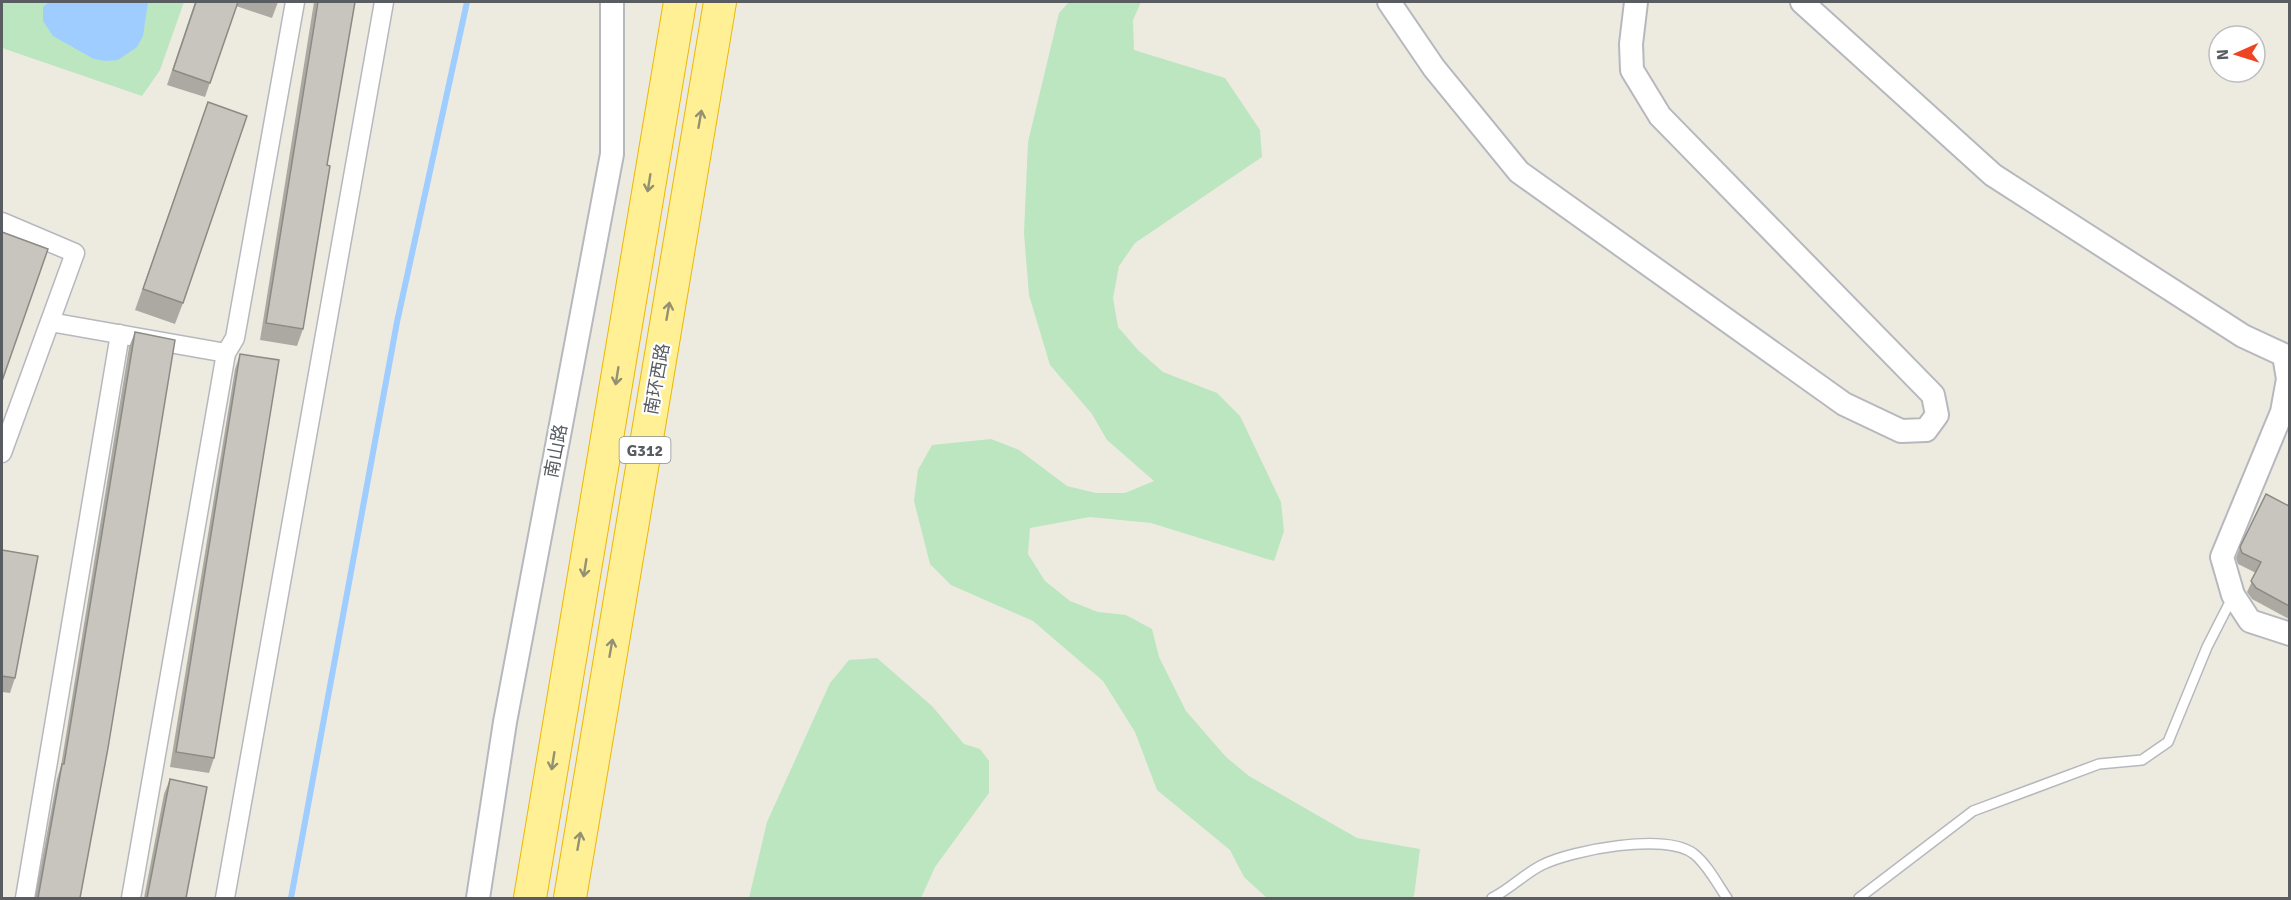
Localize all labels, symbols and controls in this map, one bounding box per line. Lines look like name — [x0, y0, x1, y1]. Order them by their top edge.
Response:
north arrow — [2207, 24, 2267, 84]
text: N — [2213, 49, 2233, 61]
one-way arrow — [695, 110, 706, 129]
one-way arrow — [644, 173, 655, 193]
one-way arrow — [663, 302, 674, 322]
street label: 南环西路 — [640, 342, 674, 416]
one-way arrow — [612, 365, 623, 385]
street label: 南山路 — [540, 422, 572, 480]
road number: G312 — [620, 437, 670, 463]
one-way arrow — [580, 558, 591, 578]
one-way arrow — [606, 639, 617, 659]
one-way arrow — [547, 750, 558, 770]
one-way arrow — [574, 831, 585, 851]

